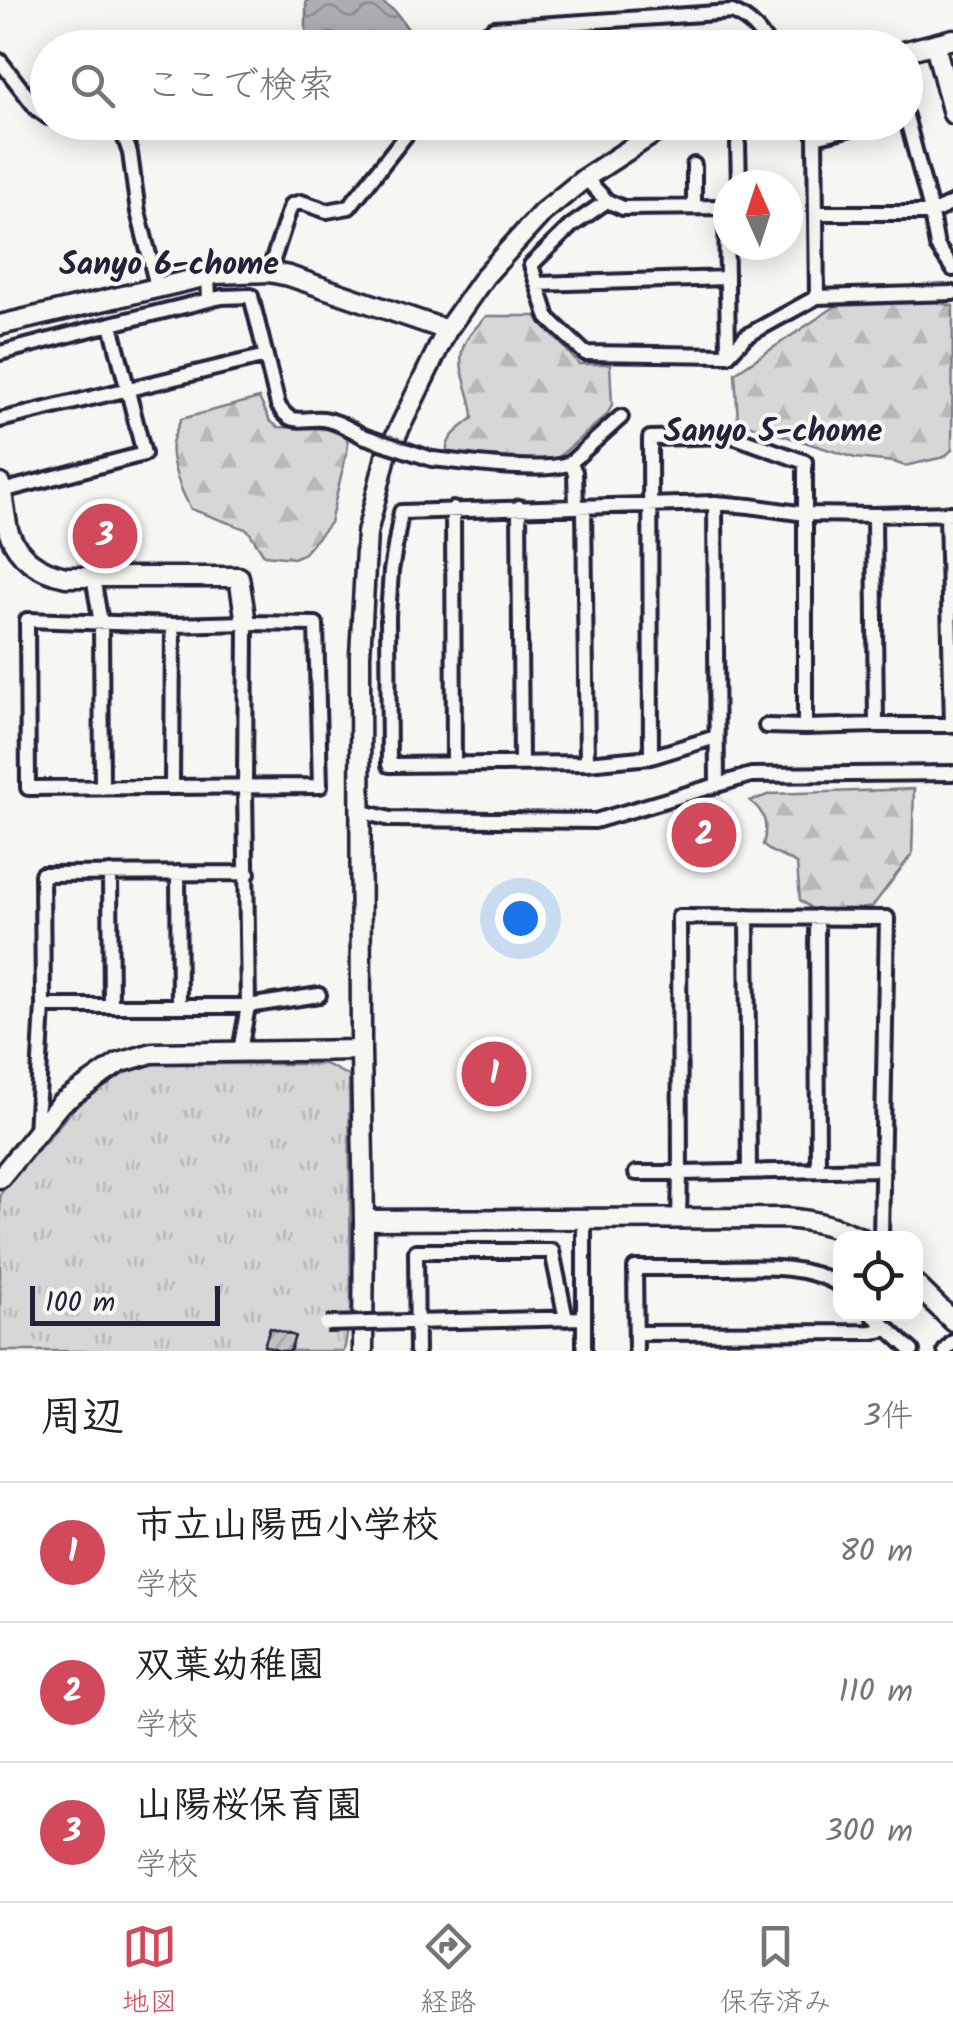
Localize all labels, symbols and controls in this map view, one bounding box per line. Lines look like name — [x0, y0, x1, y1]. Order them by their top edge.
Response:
search box — [30, 30, 923, 140]
text: ここで検索 — [145, 57, 335, 117]
icon: search — [65, 58, 120, 113]
north arrow — [713, 170, 803, 260]
district label: Sanyo 6-chome — [59, 240, 279, 291]
district label: Sanyo 5-chome — [664, 407, 883, 458]
pin: 3 — [72, 498, 138, 574]
pin: 2 — [672, 798, 736, 872]
your location — [495, 893, 546, 944]
pin: 1 — [462, 1036, 526, 1112]
map controls — [833, 1231, 923, 1321]
button: locate — [833, 1231, 923, 1321]
scale bar — [30, 1281, 220, 1326]
text: 100 m — [45, 1281, 115, 1326]
text: 周辺 — [40, 1385, 124, 1452]
text: 3件 — [863, 1392, 913, 1443]
text: 市立山陽西小学校 — [135, 1497, 439, 1557]
text: 1 — [68, 1527, 77, 1578]
text: 80 m — [839, 1527, 913, 1578]
text: 学校 — [135, 1560, 199, 1611]
text: 双葉幼稚園 — [135, 1637, 325, 1697]
text: 2 — [63, 1667, 82, 1718]
text: 110 m — [839, 1667, 913, 1718]
text: 学校 — [135, 1700, 199, 1751]
text: 山陽桜保育園 — [135, 1777, 363, 1837]
text: 3 — [64, 1807, 81, 1858]
text: 300 m — [824, 1807, 913, 1858]
text: 学校 — [135, 1840, 199, 1891]
tab: 地図 — [121, 1919, 178, 2026]
tab: 経路 — [420, 1919, 477, 2026]
tab: 保存済み — [719, 1919, 832, 2026]

